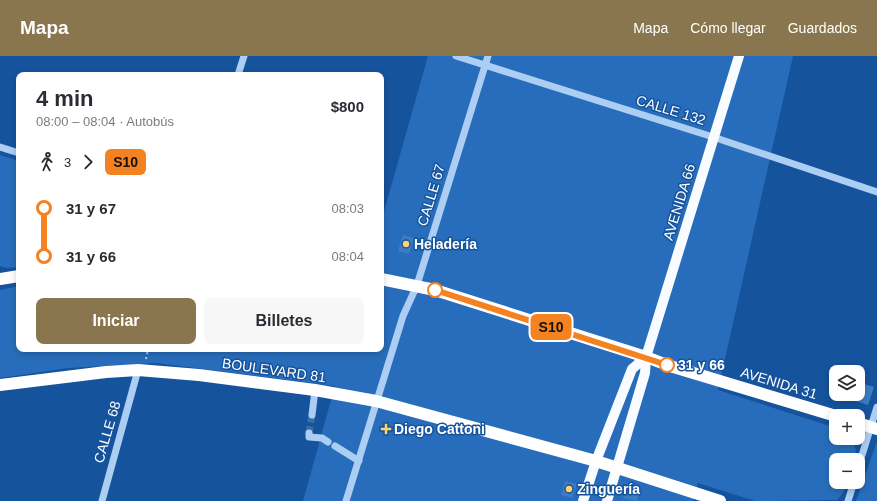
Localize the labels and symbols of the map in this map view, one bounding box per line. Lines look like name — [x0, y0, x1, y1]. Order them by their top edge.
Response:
street label: CALLE 132 — [634, 92, 708, 128]
street label: CALLE 67 — [414, 162, 448, 228]
street label: AVENIDA 66 — [660, 162, 698, 242]
place label: Heladería — [414, 236, 477, 252]
marker: Heladería — [401, 239, 411, 249]
unlabelled marker — [427, 282, 443, 298]
line badge: S10 — [528, 314, 574, 340]
street label: BOULEVARD 81 — [221, 355, 327, 385]
marker: 31 y 66 — [659, 357, 675, 373]
place label: 31 y 66 — [678, 357, 725, 373]
street label: AVENIDA 31 — [739, 364, 819, 402]
street label: CALLE 68 — [91, 399, 124, 465]
place label: Diego Cattoni — [394, 421, 485, 437]
marker: Diego Cattoni — [381, 424, 391, 434]
place label: Zinguería — [577, 481, 640, 497]
marker: Zinguería — [564, 484, 574, 494]

